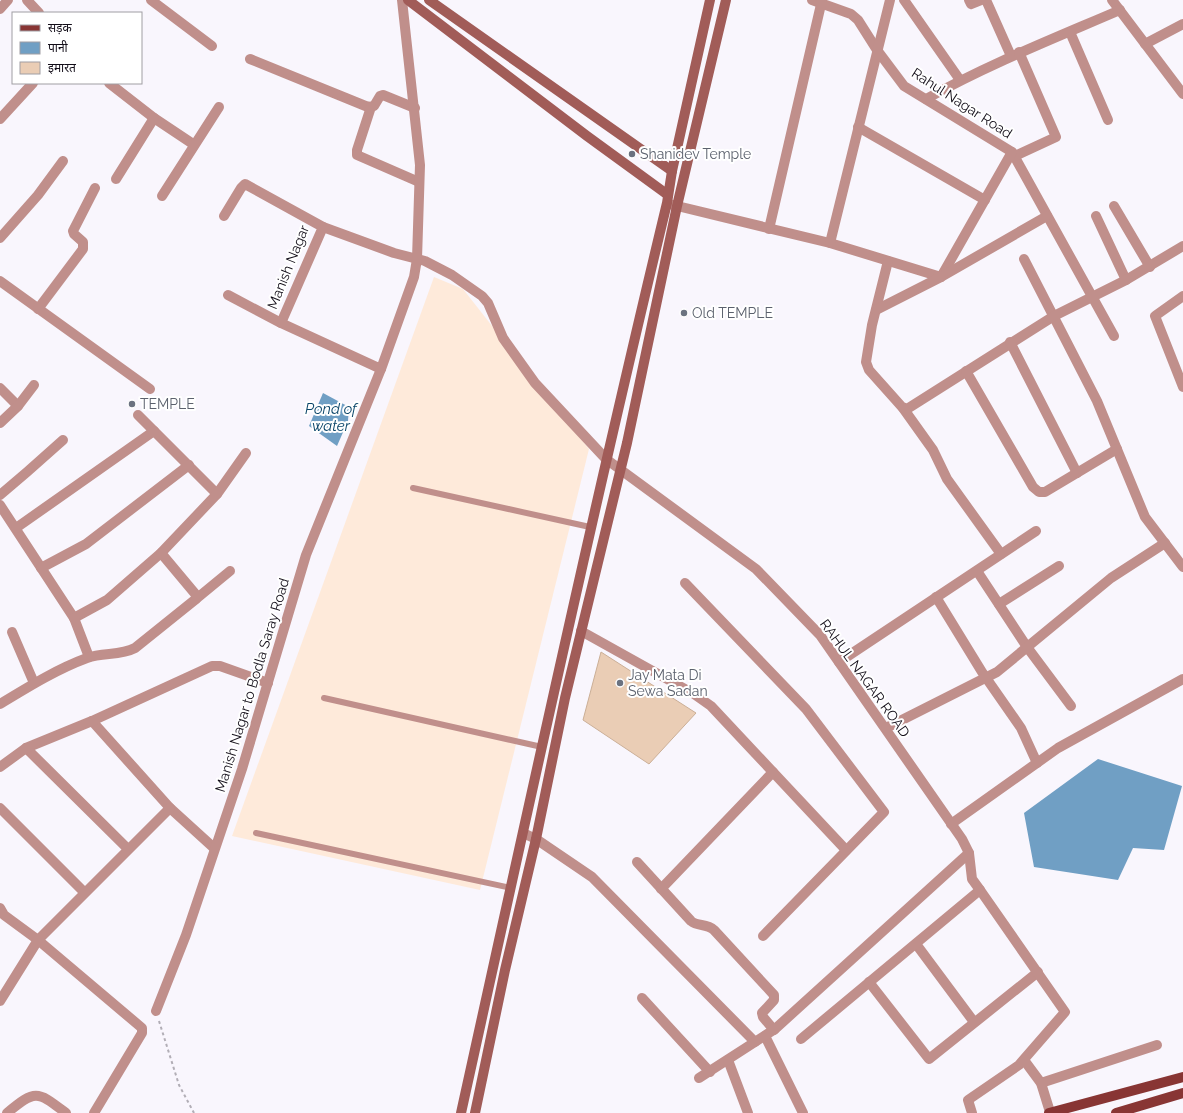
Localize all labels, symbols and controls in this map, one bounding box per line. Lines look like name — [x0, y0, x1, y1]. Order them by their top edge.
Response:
legend — [12, 12, 142, 84]
text: सड़क — [48, 21, 73, 35]
text: पानी — [48, 40, 69, 55]
text: इमारत — [48, 61, 77, 75]
street label: Rahul Nagar Road — [909, 65, 1015, 141]
place label: Shanidev Temple — [640, 146, 751, 162]
marker: Shanidev Temple — [627, 149, 637, 159]
street label: Manish Nagar — [264, 223, 312, 311]
place label: Old TEMPLE — [692, 305, 773, 321]
marker: Old TEMPLE — [679, 308, 689, 318]
place label: TEMPLE — [140, 396, 195, 412]
marker: TEMPLE — [127, 399, 137, 409]
water label: Pond of water — [305, 400, 359, 435]
street label: Manish Nagar to Bodla Saray Road — [212, 576, 292, 794]
street label: RAHUL NAGAR ROAD — [817, 616, 913, 740]
place label: Jay Mata Di Sewa Sadan — [628, 667, 708, 699]
marker: Jay Mata Di Sewa Sadan — [615, 678, 625, 688]

